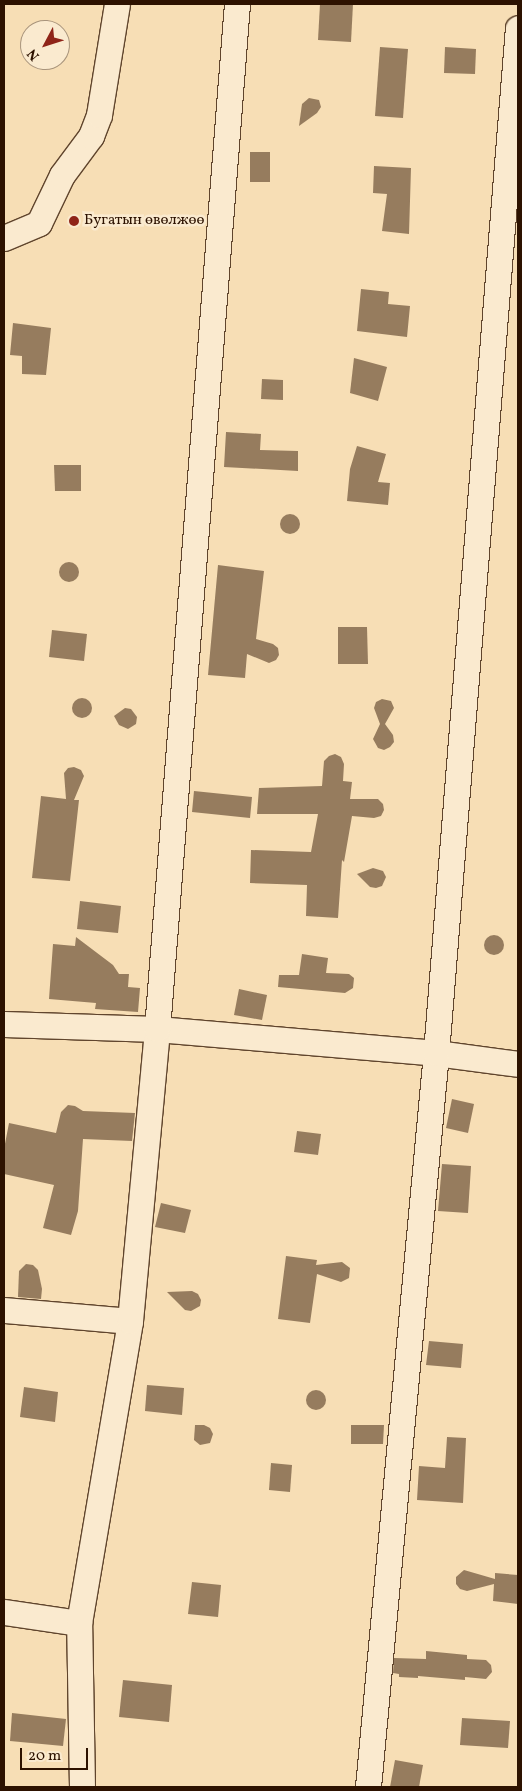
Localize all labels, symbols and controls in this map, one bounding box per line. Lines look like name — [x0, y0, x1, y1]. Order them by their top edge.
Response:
north arrow — [20, 20, 70, 70]
text: N — [23, 44, 44, 64]
place label: Бугатын өвөлжөө — [84, 212, 204, 230]
marker: Бугатын өвөлжөө — [68, 215, 80, 227]
scale bar — [22, 1738, 90, 1770]
text: 20 m — [28, 1746, 61, 1767]

